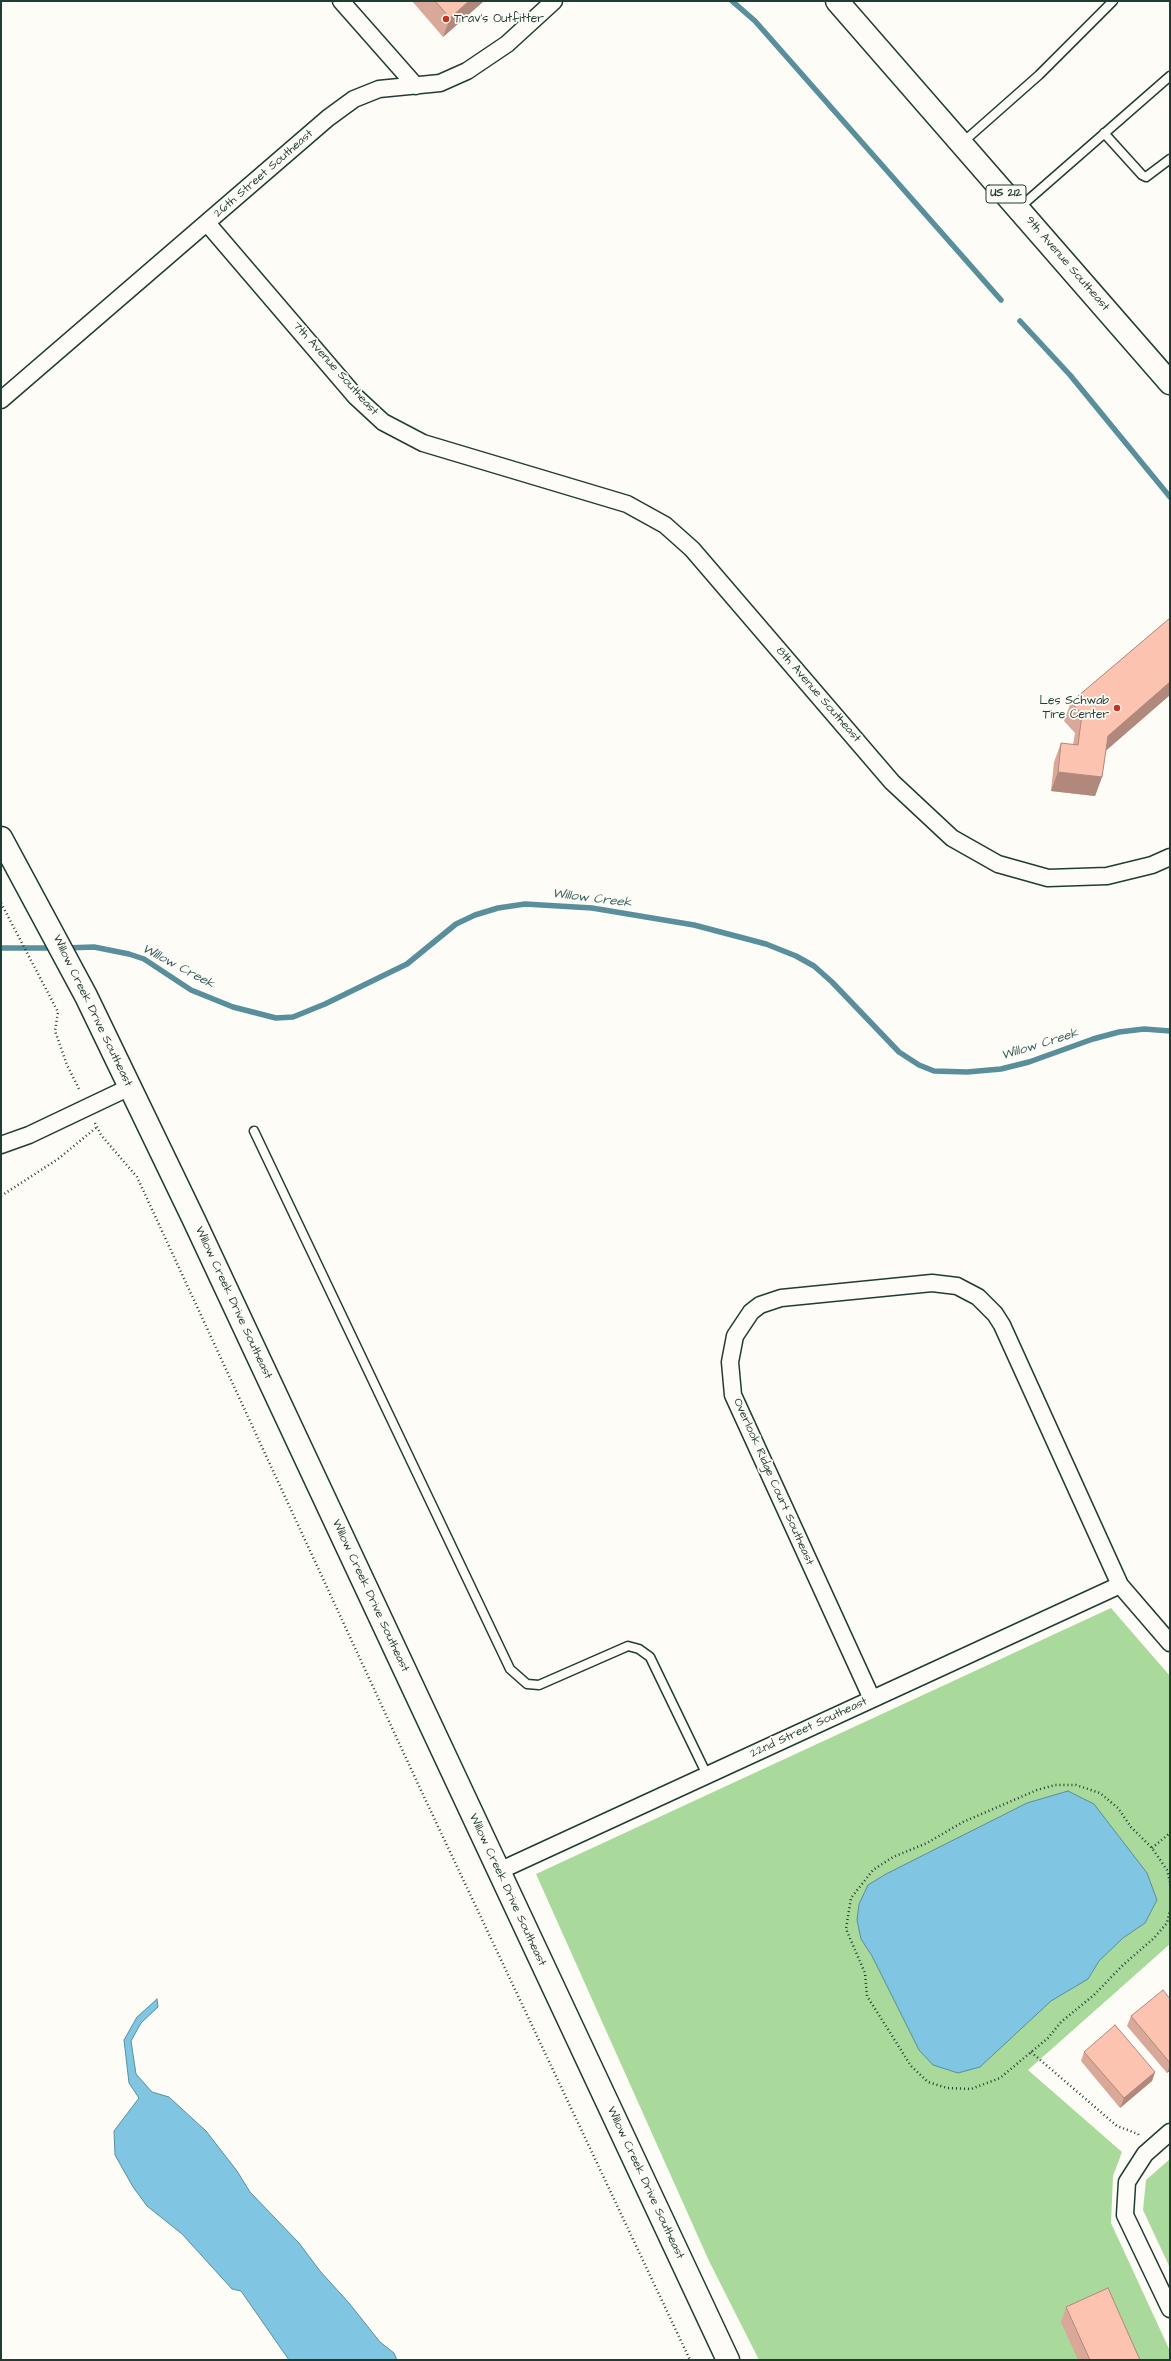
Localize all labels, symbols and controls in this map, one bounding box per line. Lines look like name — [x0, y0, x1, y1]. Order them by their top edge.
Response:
place label: Trav's Outfitter — [454, 12, 544, 26]
marker: Trav's Outfitter — [441, 14, 451, 24]
street label: 26th Street Southeast — [211, 127, 317, 221]
road number: US 212 — [986, 185, 1026, 203]
street label: 9th Avenue Southeast — [1022, 214, 1112, 314]
street label: 7th Avenue Southeast — [289, 319, 381, 419]
street label: 8th Avenue Southeast — [773, 644, 863, 746]
place label: Les Schwab Tire Center — [1040, 694, 1109, 722]
marker: Les Schwab Tire Center — [1112, 703, 1122, 713]
water label: Willow Creek — [551, 886, 633, 912]
street label: Willow Creek Drive Southeast — [49, 933, 135, 1089]
water label: Willow Creek — [139, 941, 217, 993]
water label: Willow Creek — [1000, 1026, 1080, 1064]
street label: Willow Creek Drive Southeast — [191, 1224, 275, 1382]
street label: Overlook Ridge Court Southeast — [730, 1396, 816, 1568]
street label: Willow Creek Drive Southeast — [328, 1517, 412, 1675]
street label: 22nd Street Southeast — [748, 1695, 870, 1761]
street label: Willow Creek Drive Southeast — [465, 1811, 549, 1969]
street label: Willow Creek Drive Southeast — [603, 2104, 687, 2262]

